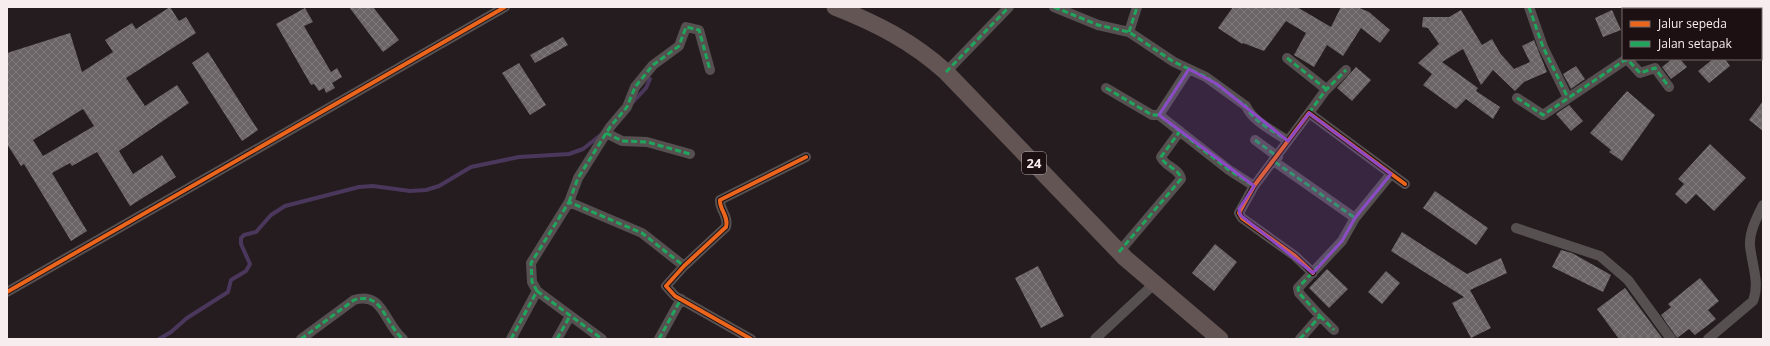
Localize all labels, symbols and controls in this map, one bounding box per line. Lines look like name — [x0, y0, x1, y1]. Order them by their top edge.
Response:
legend — [1622, 8, 1762, 60]
text: Jalur sepeda — [1657, 15, 1727, 32]
text: Jalan setapak — [1657, 35, 1732, 52]
road number: 24 — [1022, 152, 1046, 174]

